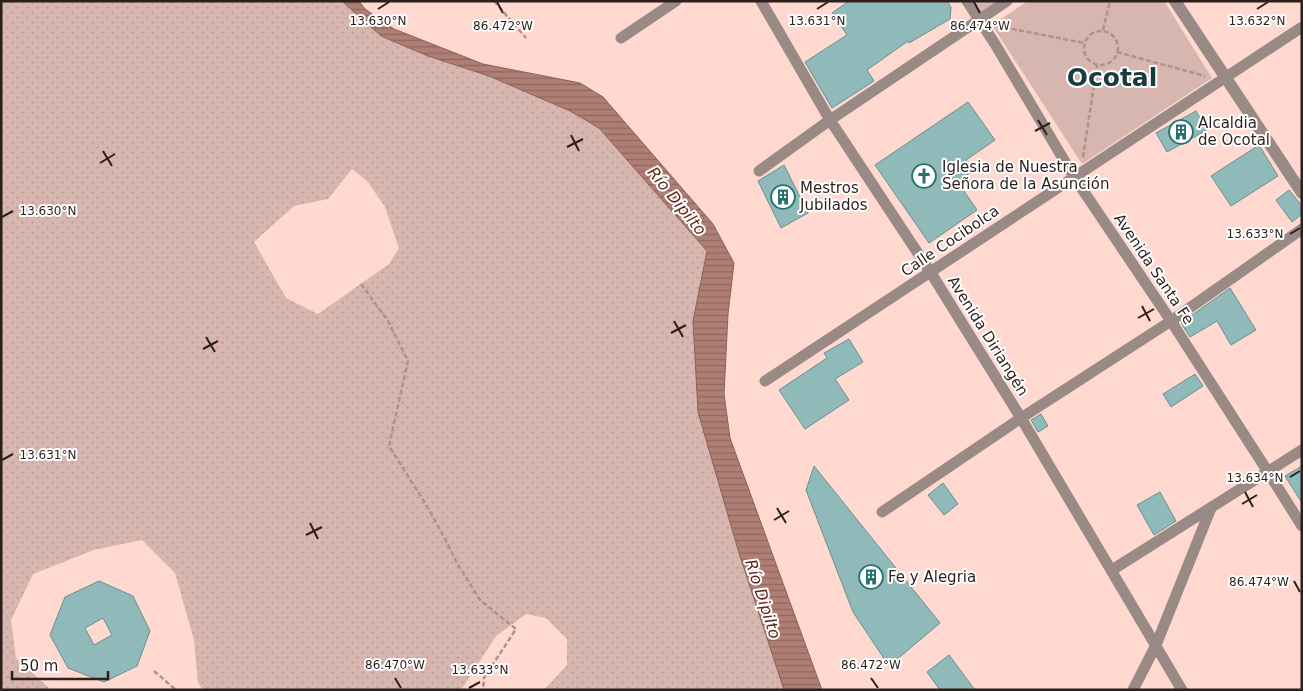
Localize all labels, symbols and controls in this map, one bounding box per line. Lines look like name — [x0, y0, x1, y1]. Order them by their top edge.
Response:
text: 13.630°N — [350, 14, 406, 28]
text: 13.631°N — [789, 14, 845, 28]
text: 13.632°N — [1229, 14, 1285, 28]
text: 86.472°W — [473, 19, 533, 33]
text: 86.474°W — [950, 19, 1010, 33]
district label: Ocotal — [1067, 63, 1157, 92]
place label: Alcaldia de Ocotal — [1198, 114, 1270, 149]
building icon: Alcaldia de Ocotal — [1168, 119, 1194, 145]
place label: Iglesia de Nuestra Señora de la Asunción — [942, 158, 1109, 193]
water label: Río Dipilto — [644, 163, 710, 239]
church icon: Iglesia de Nuestra Señora de la Asunción — [911, 163, 937, 189]
place label: Mestros Jubilados — [799, 179, 868, 214]
building icon: Mestros Jubilados — [770, 184, 796, 210]
street label: Calle Cocibolca — [898, 202, 1002, 280]
text: 13.630°N — [20, 204, 76, 218]
street label: Avenida Santa Fe — [1110, 210, 1198, 328]
text: 13.633°N — [1227, 227, 1283, 241]
street label: Avenida Diriangén — [944, 273, 1032, 399]
text: 13.631°N — [20, 448, 76, 462]
text: 13.634°N — [1227, 471, 1283, 485]
water label: Río Dipilto — [741, 557, 785, 641]
building icon: Fe y Alegria — [858, 564, 884, 590]
place label: Fe y Alegria — [888, 568, 976, 586]
text: 86.474°W — [1229, 575, 1289, 589]
scale bar — [12, 648, 109, 680]
text: 50 m — [20, 657, 58, 675]
text: 86.470°W — [365, 658, 425, 672]
text: 86.472°W — [841, 658, 901, 672]
text: 13.633°N — [452, 663, 508, 677]

